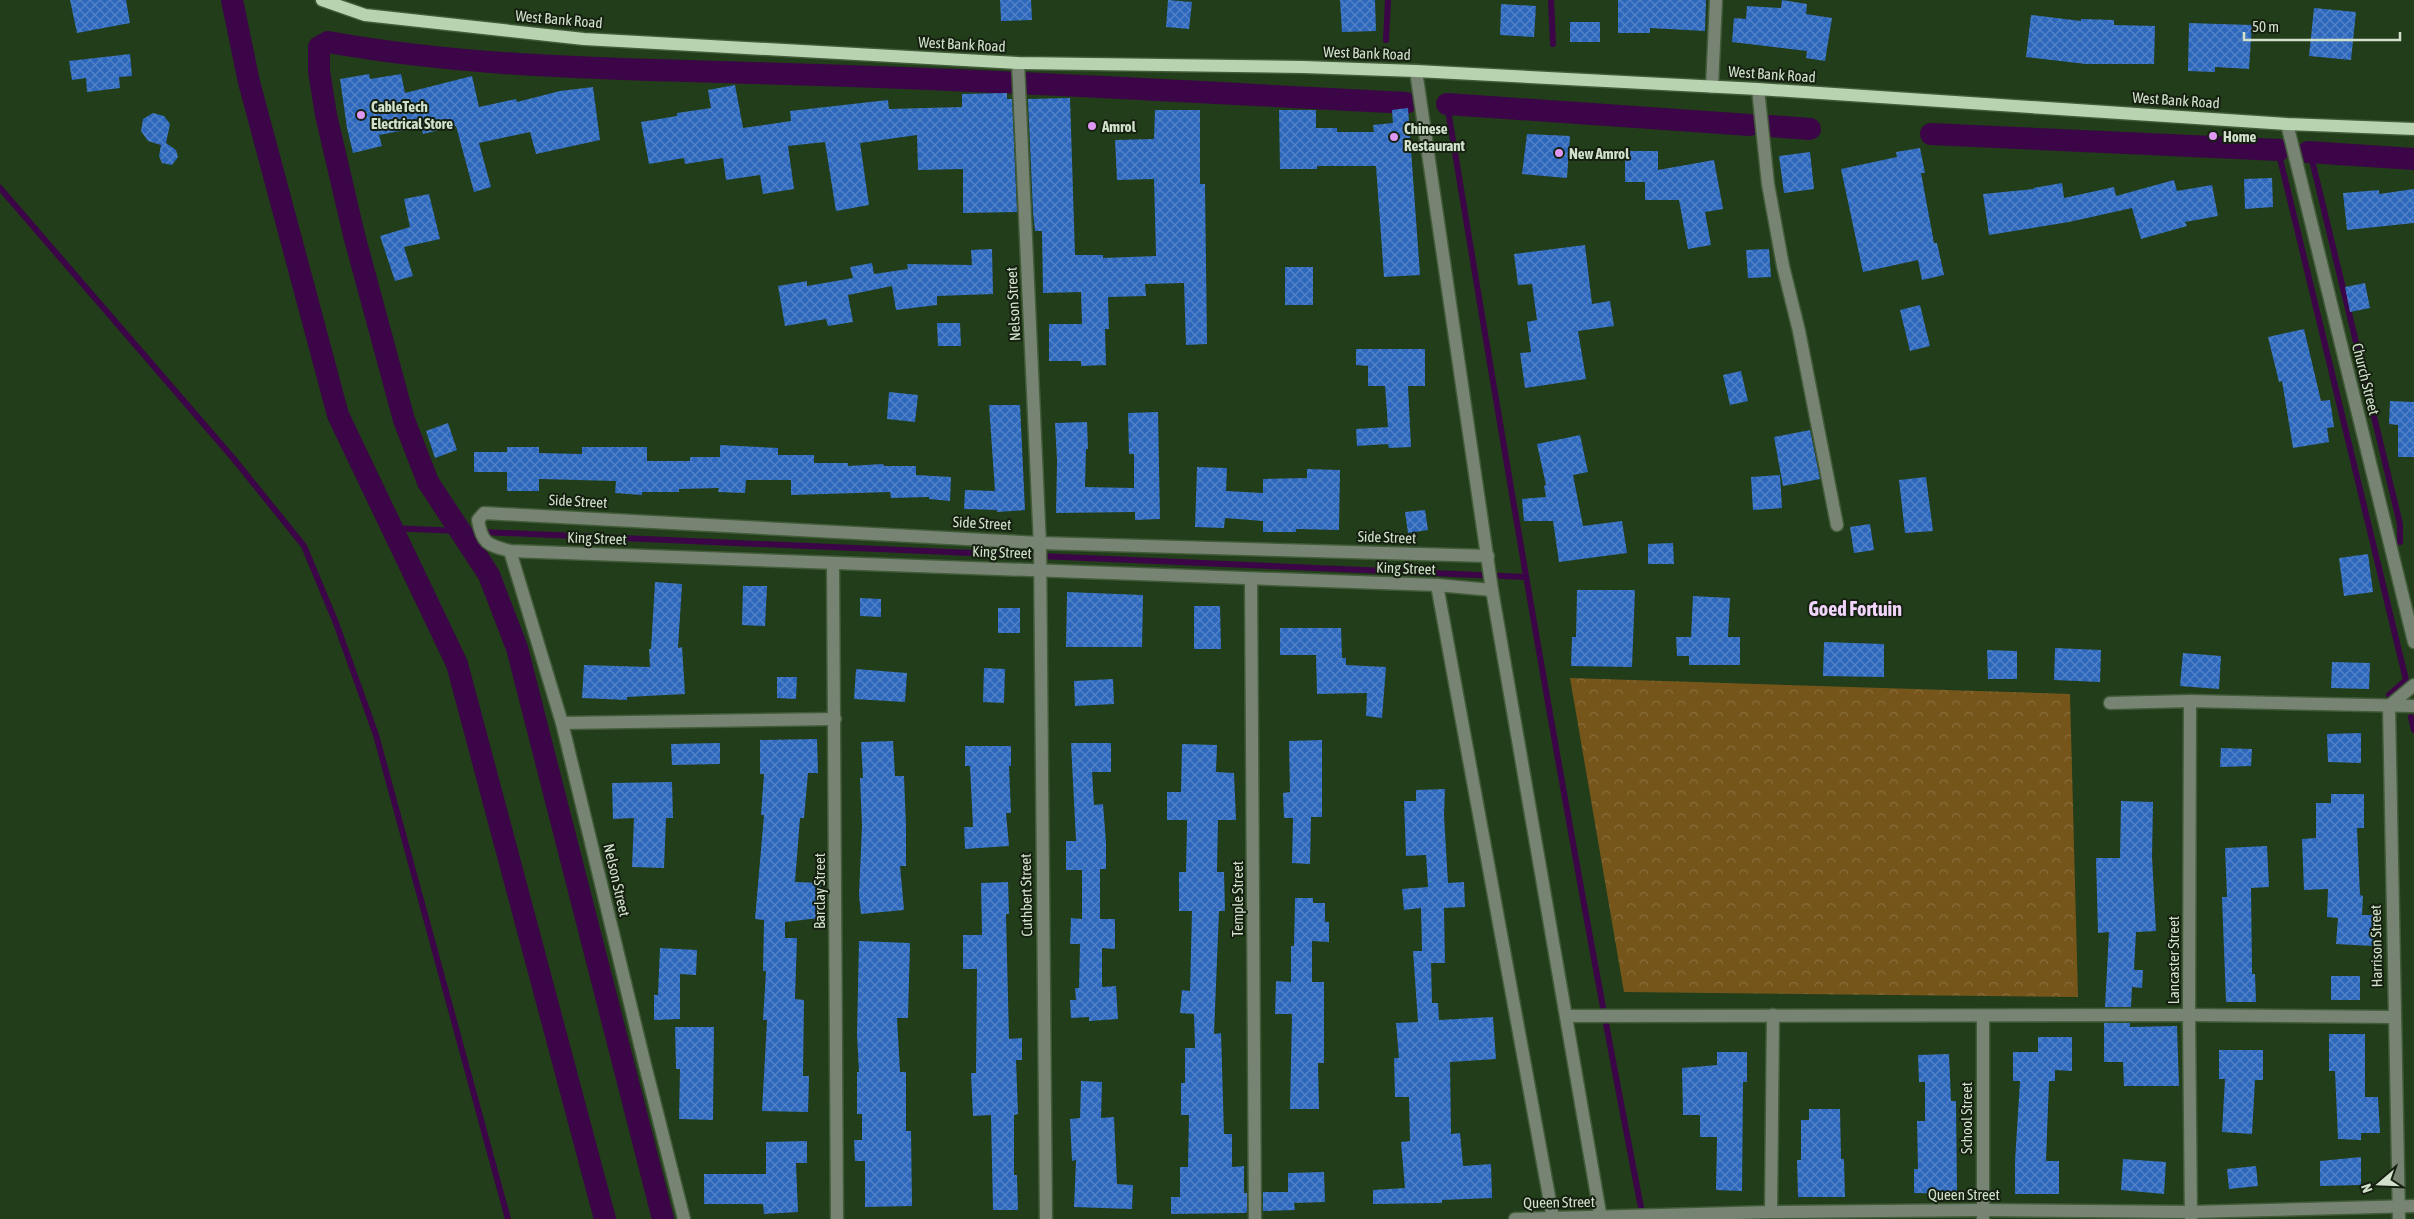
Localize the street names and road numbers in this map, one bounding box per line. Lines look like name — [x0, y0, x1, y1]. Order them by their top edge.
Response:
street label: West Bank Road — [515, 7, 603, 31]
street label: West Bank Road — [918, 33, 1006, 55]
street label: West Bank Road — [1323, 43, 1411, 63]
street label: West Bank Road — [1728, 62, 1816, 86]
street label: West Bank Road — [2132, 88, 2220, 112]
street label: Nelson Street — [1003, 266, 1023, 342]
street label: Church Street — [2349, 341, 2383, 417]
street label: Side Street — [548, 491, 608, 511]
street label: Side Street — [952, 513, 1012, 533]
street label: Side Street — [1357, 527, 1417, 547]
street label: King Street — [567, 528, 627, 548]
street label: King Street — [972, 542, 1032, 562]
street label: King Street — [1376, 558, 1436, 578]
street label: Nelson Street — [600, 842, 634, 918]
street label: Barclay Street — [811, 853, 828, 929]
street label: Cuthbert Street — [1017, 853, 1035, 937]
street label: Temple Street — [1229, 861, 1246, 937]
street label: Harrison Street — [2367, 905, 2385, 987]
street label: Lancaster Street — [2165, 916, 2182, 1004]
street label: School Street — [1958, 1082, 1975, 1154]
street label: Queen Street — [1928, 1186, 2000, 1203]
street label: Queen Street — [1523, 1193, 1595, 1211]

